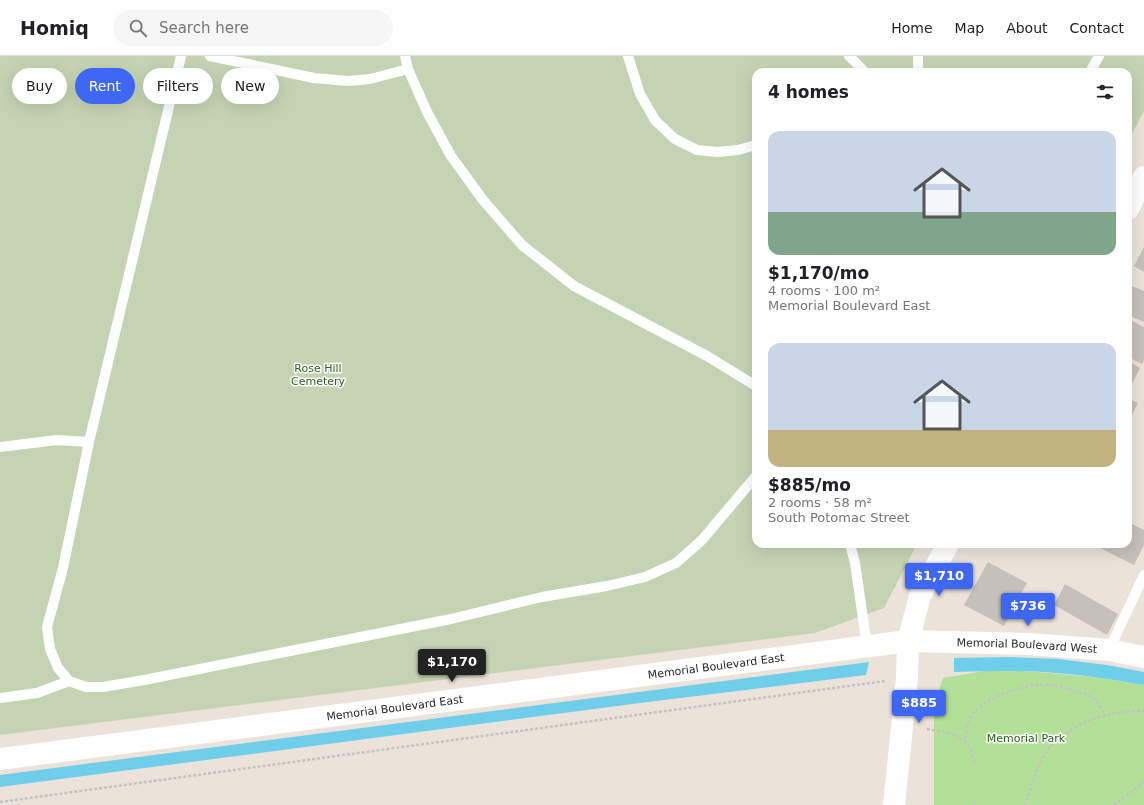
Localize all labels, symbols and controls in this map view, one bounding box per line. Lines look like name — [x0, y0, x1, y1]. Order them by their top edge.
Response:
search box — [113, 10, 393, 46]
text: Homiq — [20, 17, 89, 39]
icon: search — [127, 17, 149, 39]
text: Search here — [159, 19, 249, 37]
text: Home — [891, 20, 933, 36]
text: Map — [955, 20, 984, 36]
text: About — [1006, 20, 1048, 36]
text: Contact — [1070, 20, 1124, 36]
chip: Buy — [12, 68, 67, 104]
chip: Rent — [75, 68, 135, 104]
chip: Filters — [143, 68, 213, 104]
chip: New — [221, 68, 279, 104]
icon: filters — [1094, 81, 1116, 103]
text: 4 homes — [768, 82, 849, 102]
icon: home — [906, 157, 978, 229]
text: $1,170/mo — [768, 263, 869, 283]
text: 4 rooms · 100 m² — [768, 283, 880, 298]
text: Memorial Boulevard East — [768, 298, 930, 313]
park label: Rose Hill Cemetery — [291, 362, 346, 388]
icon: home — [906, 369, 978, 441]
text: $885/mo — [768, 475, 851, 495]
text: 2 rooms · 58 m² — [768, 495, 872, 510]
text: South Potomac Street — [768, 510, 910, 525]
pin: $1,710 — [906, 563, 972, 597]
text: $1,710 — [914, 568, 964, 583]
pin: $736 — [1004, 593, 1052, 627]
text: $736 — [1010, 598, 1046, 613]
street label: Memorial Boulevard West — [956, 636, 1098, 656]
pin: $1,170 — [419, 649, 485, 683]
street label: Memorial Boulevard East — [647, 651, 786, 682]
text: $1,170 — [427, 654, 477, 669]
pin: $885 — [895, 690, 943, 724]
street label: Memorial Boulevard East — [326, 693, 464, 724]
text: $885 — [901, 695, 937, 710]
park label: Memorial Park — [987, 732, 1066, 745]

